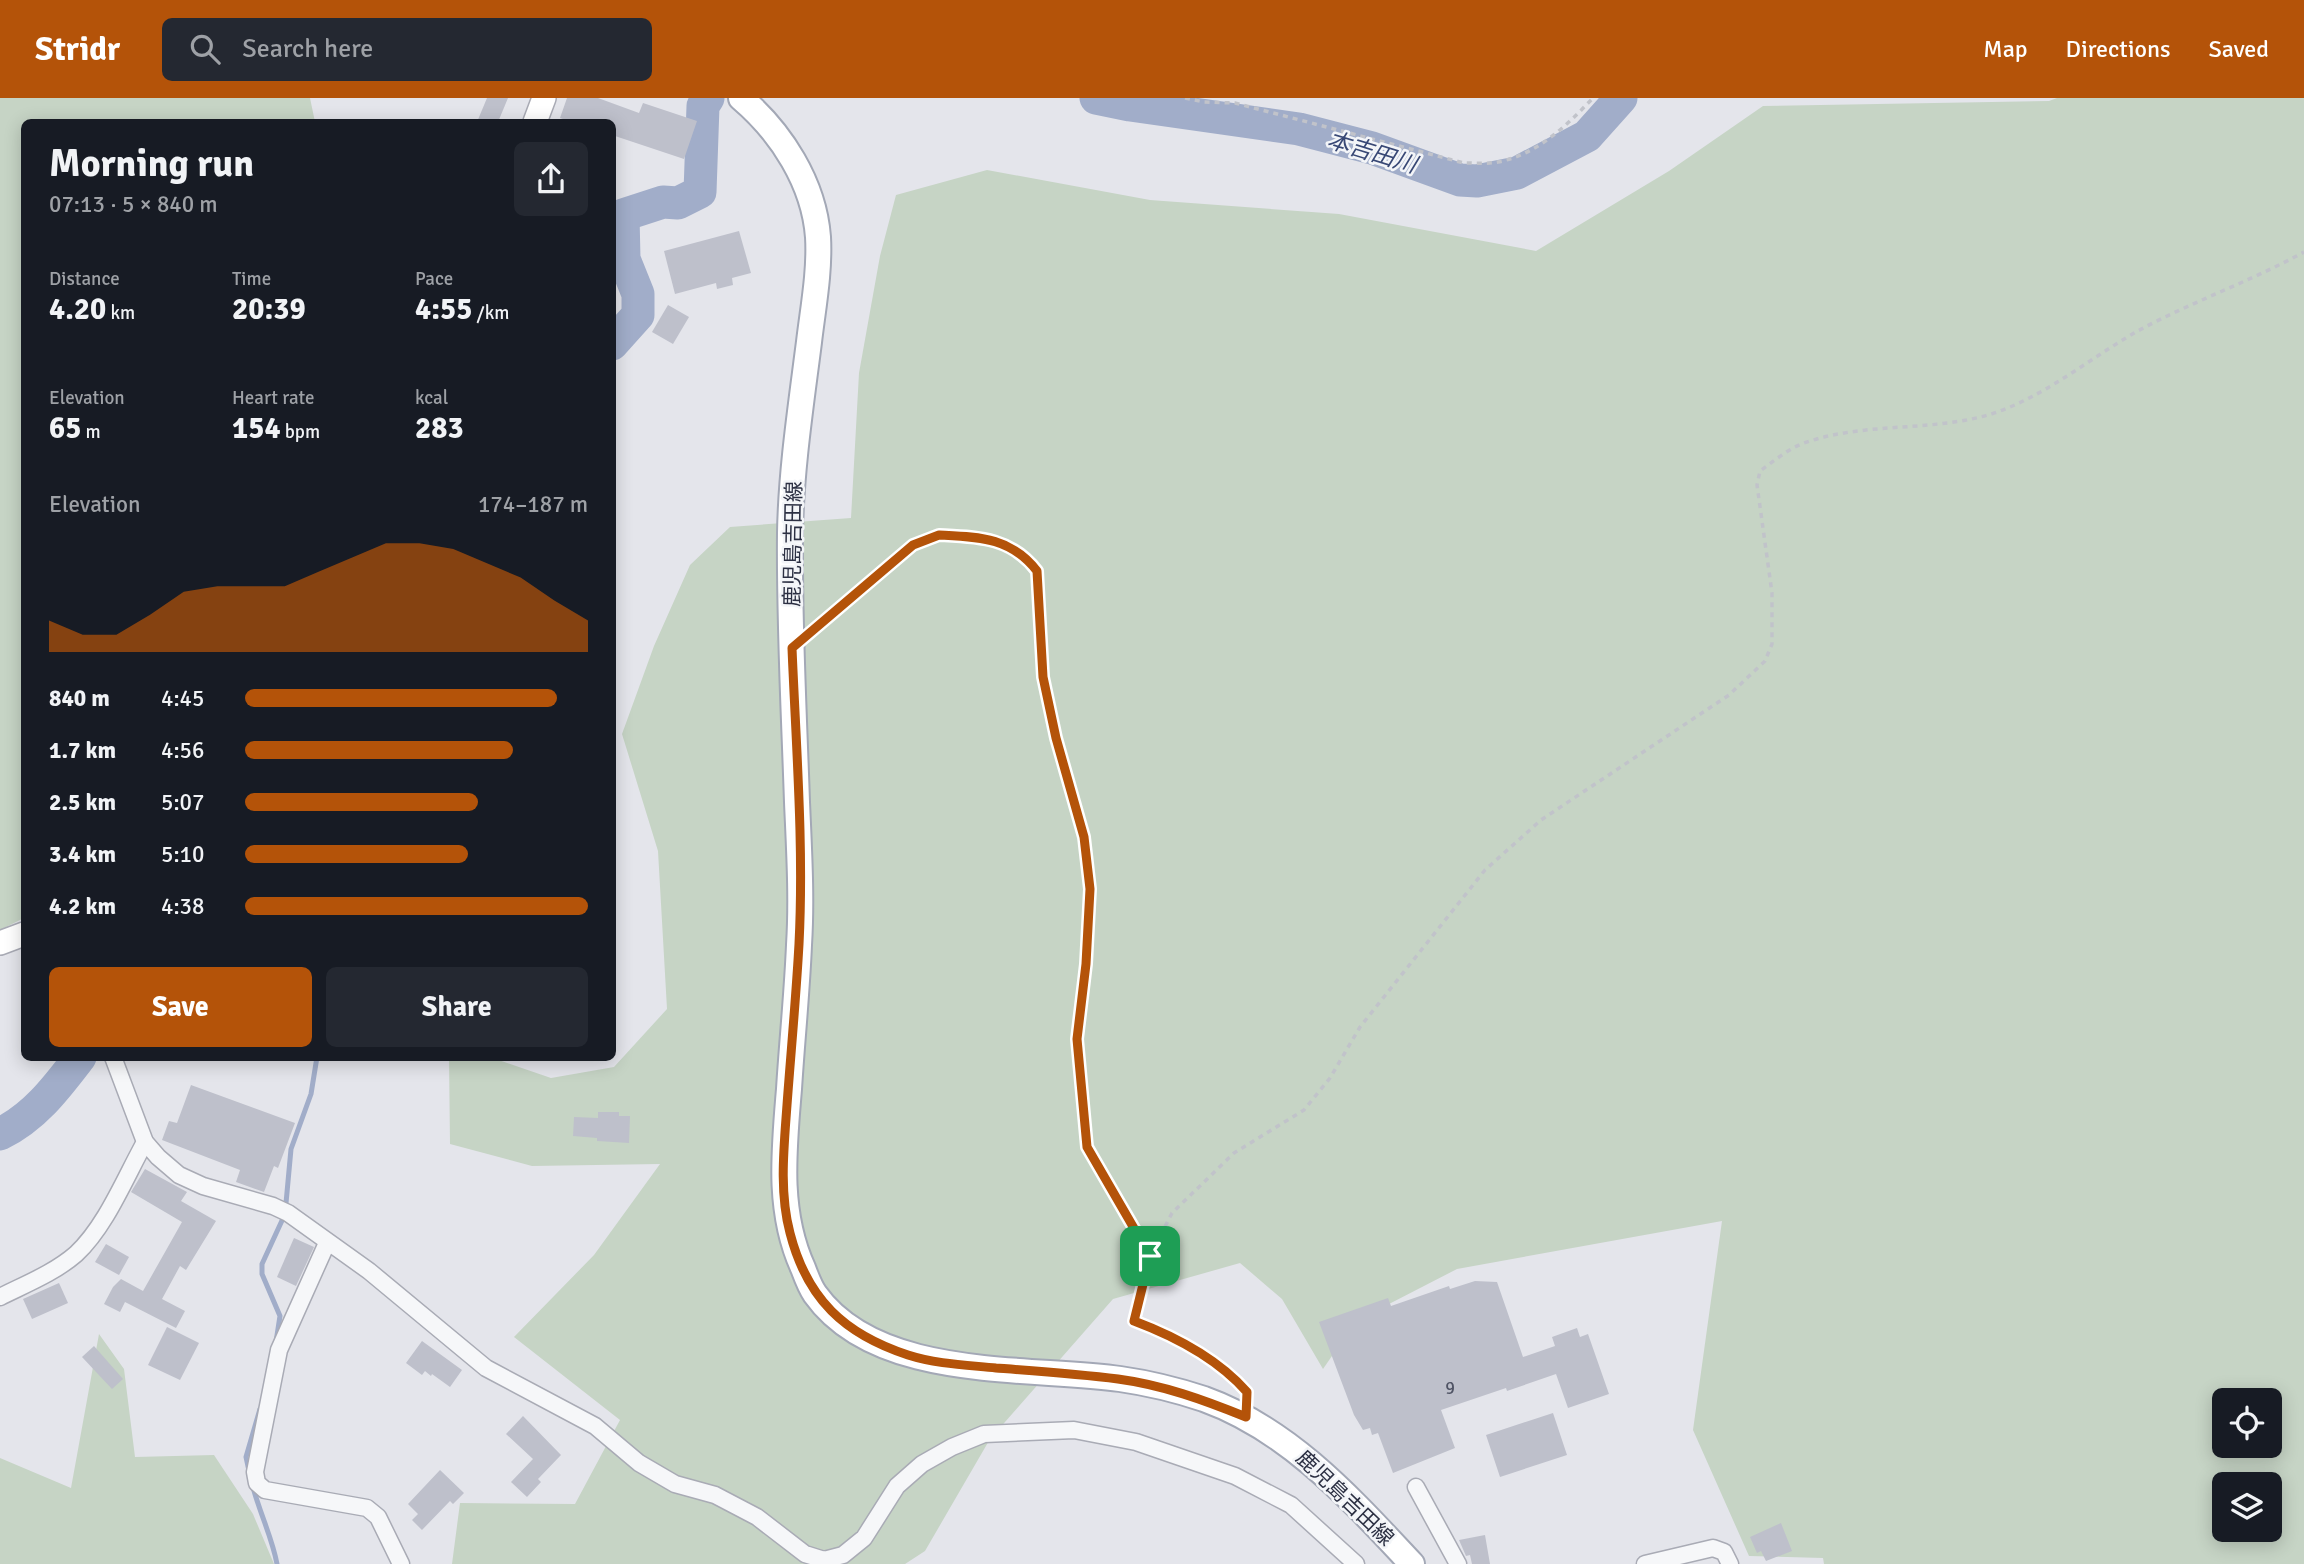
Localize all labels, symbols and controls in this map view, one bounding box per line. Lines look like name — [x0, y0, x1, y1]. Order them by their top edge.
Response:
search box — [162, 18, 652, 81]
text: Stridr — [35, 29, 120, 70]
icon: search — [186, 30, 224, 68]
text: Search here — [242, 33, 373, 65]
text: Map — [1983, 34, 2028, 64]
text: Directions — [2066, 34, 2171, 64]
text: Saved — [2209, 34, 2269, 64]
water label: 本吉田川 — [1324, 125, 1423, 181]
text: Morning run — [49, 140, 254, 187]
button: share — [514, 142, 588, 216]
text: 07:13 · 5 × 840 m — [49, 190, 218, 219]
text: Distance — [49, 267, 120, 291]
text: Time — [232, 267, 271, 291]
text: Pace — [415, 267, 453, 291]
text: 4.20 — [49, 291, 106, 328]
text: 20:39 — [232, 291, 306, 328]
text: 4:55 — [415, 291, 472, 328]
text: km — [106, 301, 135, 325]
text: /km — [472, 301, 509, 325]
text: Elevation — [49, 386, 125, 410]
text: Heart rate — [232, 386, 314, 410]
text: kcal — [415, 386, 448, 410]
text: 65 — [49, 410, 81, 447]
text: 154 — [232, 410, 281, 447]
text: 283 — [415, 410, 464, 447]
text: m — [81, 420, 101, 444]
text: bpm — [281, 420, 320, 444]
street label: 鹿児島吉田線 — [779, 481, 807, 607]
text: Elevation — [49, 490, 141, 519]
text: 174–187 m — [478, 490, 588, 519]
text: 840 m — [49, 684, 110, 713]
text: 4:45 — [161, 684, 204, 713]
text: 1.7 km — [49, 736, 116, 765]
text: 4:56 — [161, 736, 204, 765]
text: 2.5 km — [49, 788, 116, 817]
text: 5:07 — [161, 788, 204, 817]
text: 3.4 km — [49, 840, 116, 869]
text: 5:10 — [161, 840, 204, 869]
text: 4.2 km — [49, 892, 116, 921]
text: 4:38 — [161, 892, 204, 921]
button: Save — [49, 967, 312, 1047]
button: Share — [326, 967, 588, 1047]
pin — [1120, 1226, 1180, 1286]
icon: arrive — [1131, 1237, 1169, 1275]
house number: 9 — [1445, 1377, 1455, 1399]
map controls — [2212, 1388, 2282, 1542]
button: locate — [2212, 1388, 2282, 1458]
street label: 鹿児島吉田線 — [1291, 1445, 1399, 1551]
button: layers — [2212, 1472, 2282, 1542]

